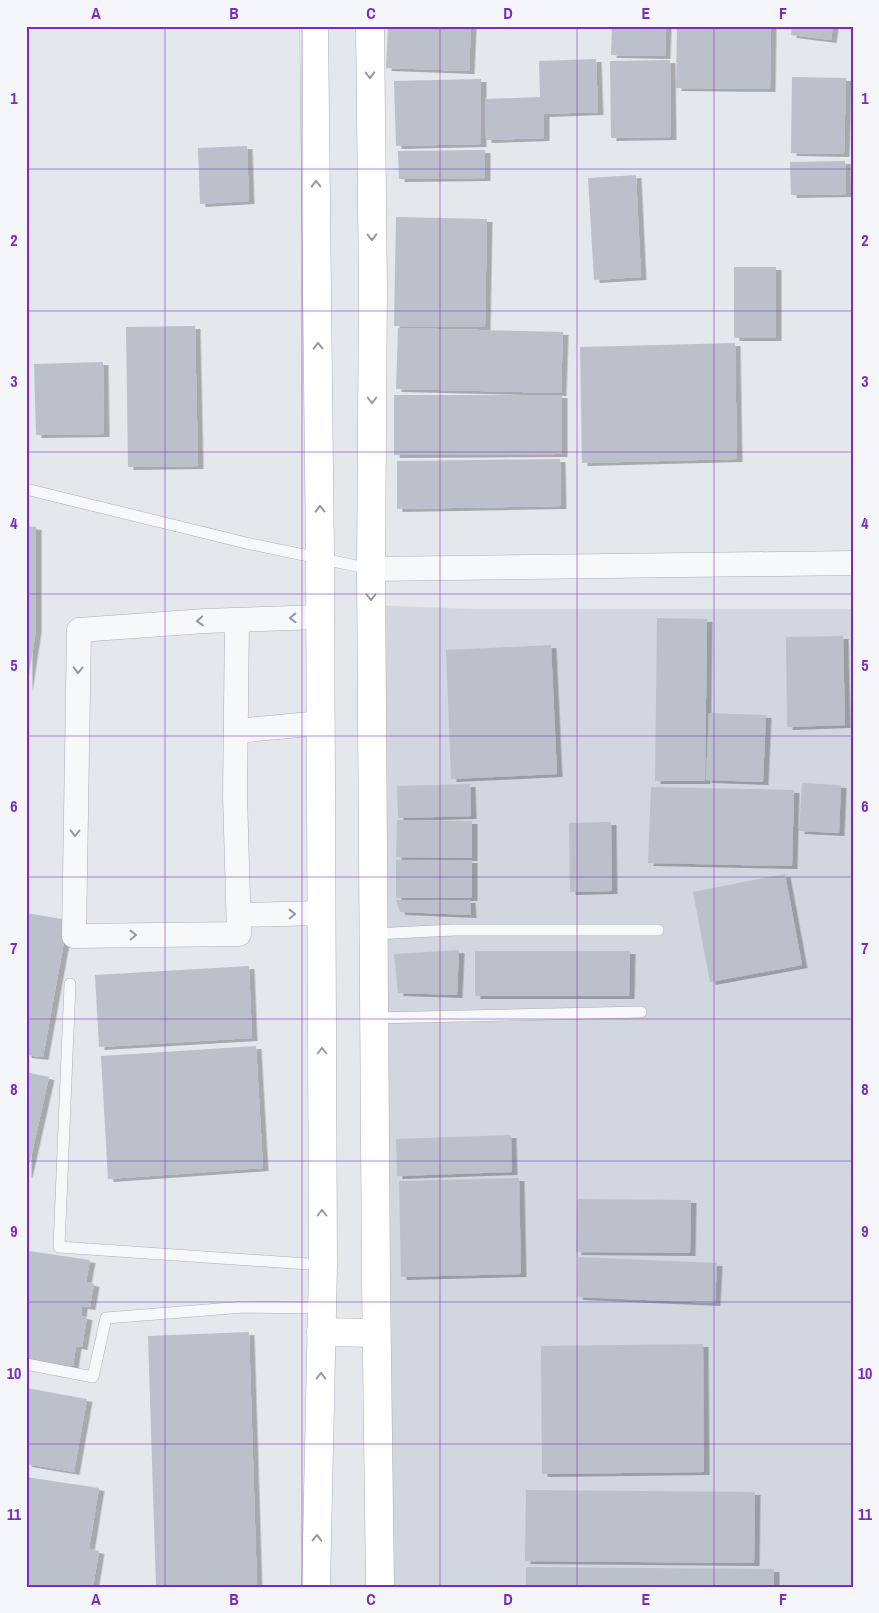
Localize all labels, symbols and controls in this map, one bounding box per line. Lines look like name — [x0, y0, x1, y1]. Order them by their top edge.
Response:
text: A — [91, 2, 101, 24]
text: B — [229, 2, 239, 24]
text: C — [366, 2, 376, 24]
text: D — [503, 2, 513, 24]
text: E — [642, 2, 651, 24]
text: F — [779, 2, 787, 24]
one-way arrow — [365, 71, 376, 79]
text: 1 — [10, 87, 18, 109]
text: 1 — [861, 87, 869, 109]
one-way arrow — [311, 180, 321, 188]
text: 2 — [10, 229, 18, 251]
text: 2 — [861, 229, 869, 251]
one-way arrow — [367, 234, 377, 242]
one-way arrow — [313, 342, 323, 350]
text: 3 — [10, 370, 18, 392]
text: 3 — [861, 370, 869, 392]
one-way arrow — [367, 396, 377, 404]
one-way arrow — [315, 505, 325, 512]
text: 4 — [10, 512, 18, 534]
text: 4 — [861, 512, 869, 534]
one-way arrow — [366, 594, 376, 602]
one-way arrow — [289, 612, 297, 623]
one-way arrow — [196, 616, 204, 627]
text: 5 — [10, 654, 18, 676]
text: 5 — [861, 654, 869, 676]
one-way arrow — [73, 667, 83, 675]
text: 6 — [10, 795, 18, 817]
text: 6 — [861, 795, 869, 817]
one-way arrow — [70, 830, 80, 837]
one-way arrow — [288, 909, 296, 919]
one-way arrow — [129, 930, 137, 941]
text: 7 — [10, 937, 18, 959]
text: 7 — [861, 937, 869, 959]
one-way arrow — [317, 1046, 327, 1054]
text: 8 — [10, 1078, 18, 1100]
text: 8 — [861, 1078, 869, 1100]
one-way arrow — [317, 1209, 327, 1216]
text: 9 — [10, 1220, 18, 1242]
text: 9 — [861, 1220, 869, 1242]
text: 10 — [7, 1362, 21, 1384]
text: 10 — [858, 1362, 872, 1384]
one-way arrow — [315, 1371, 326, 1379]
text: 11 — [7, 1503, 22, 1525]
text: 11 — [858, 1503, 873, 1525]
one-way arrow — [312, 1534, 322, 1542]
text: A — [91, 1588, 101, 1610]
text: B — [229, 1588, 239, 1610]
text: C — [366, 1588, 376, 1610]
text: D — [503, 1588, 513, 1610]
text: E — [642, 1588, 651, 1610]
text: F — [779, 1588, 787, 1610]

